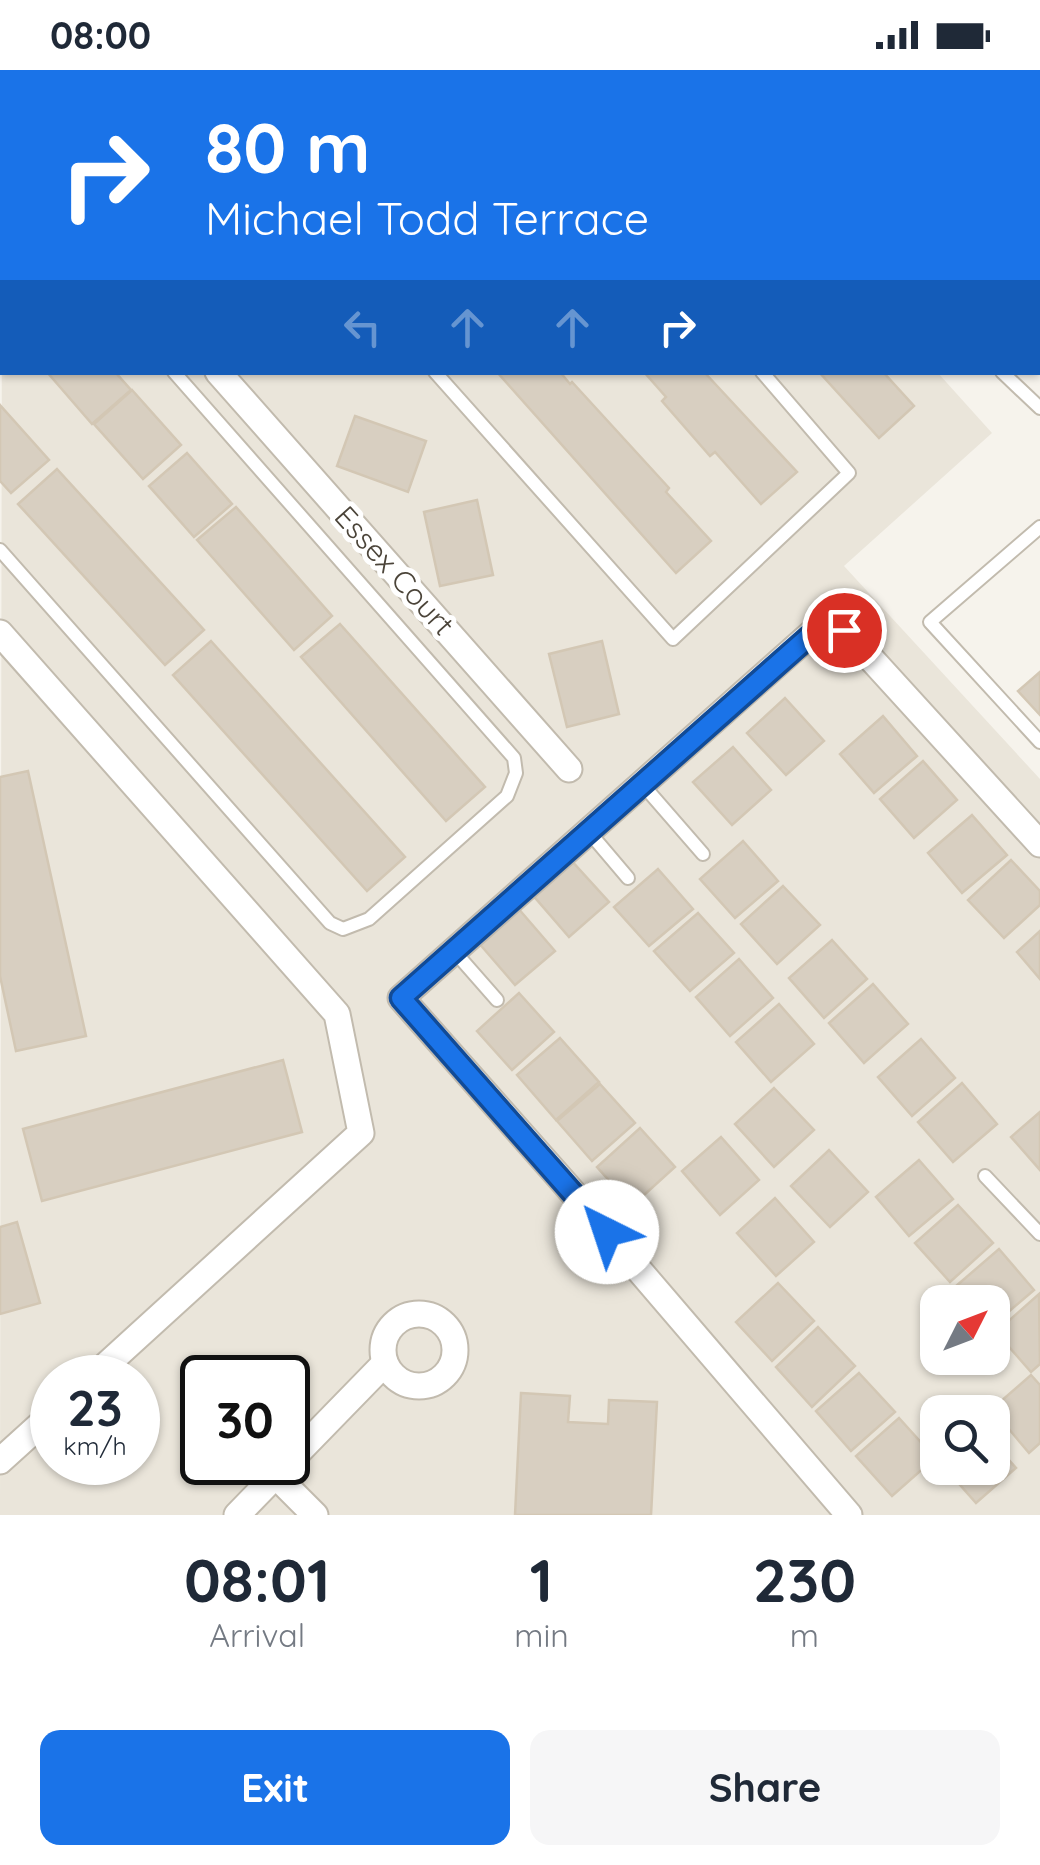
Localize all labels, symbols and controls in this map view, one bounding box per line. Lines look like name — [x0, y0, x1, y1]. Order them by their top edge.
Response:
text: 08:00 — [50, 11, 151, 59]
text: 80 m — [205, 103, 370, 191]
icon: right — [40, 110, 170, 240]
text: Michael Todd Terrace — [205, 190, 649, 246]
icon: left — [335, 300, 390, 355]
icon: ahead — [440, 300, 495, 355]
icon: ahead — [545, 300, 600, 355]
icon: right — [650, 300, 705, 355]
street label: Essex Court — [327, 498, 463, 643]
pin — [802, 588, 887, 673]
icon: arrive — [817, 603, 872, 658]
position arrow — [555, 1180, 659, 1284]
north arrow — [920, 1285, 1010, 1375]
map controls — [920, 1285, 1010, 1485]
speed limit sign: 30 — [180, 1355, 310, 1485]
text: 23 — [67, 1376, 123, 1439]
button: search — [920, 1395, 1010, 1485]
text: km/h — [63, 1430, 127, 1461]
text: 08:01 — [184, 1542, 330, 1617]
text: 1 — [530, 1542, 553, 1617]
text: 230 — [753, 1542, 856, 1617]
text: Arrival — [209, 1615, 305, 1655]
text: min — [514, 1615, 569, 1655]
text: m — [790, 1615, 819, 1655]
button: Exit — [40, 1730, 510, 1845]
button: Share — [530, 1730, 1000, 1845]

